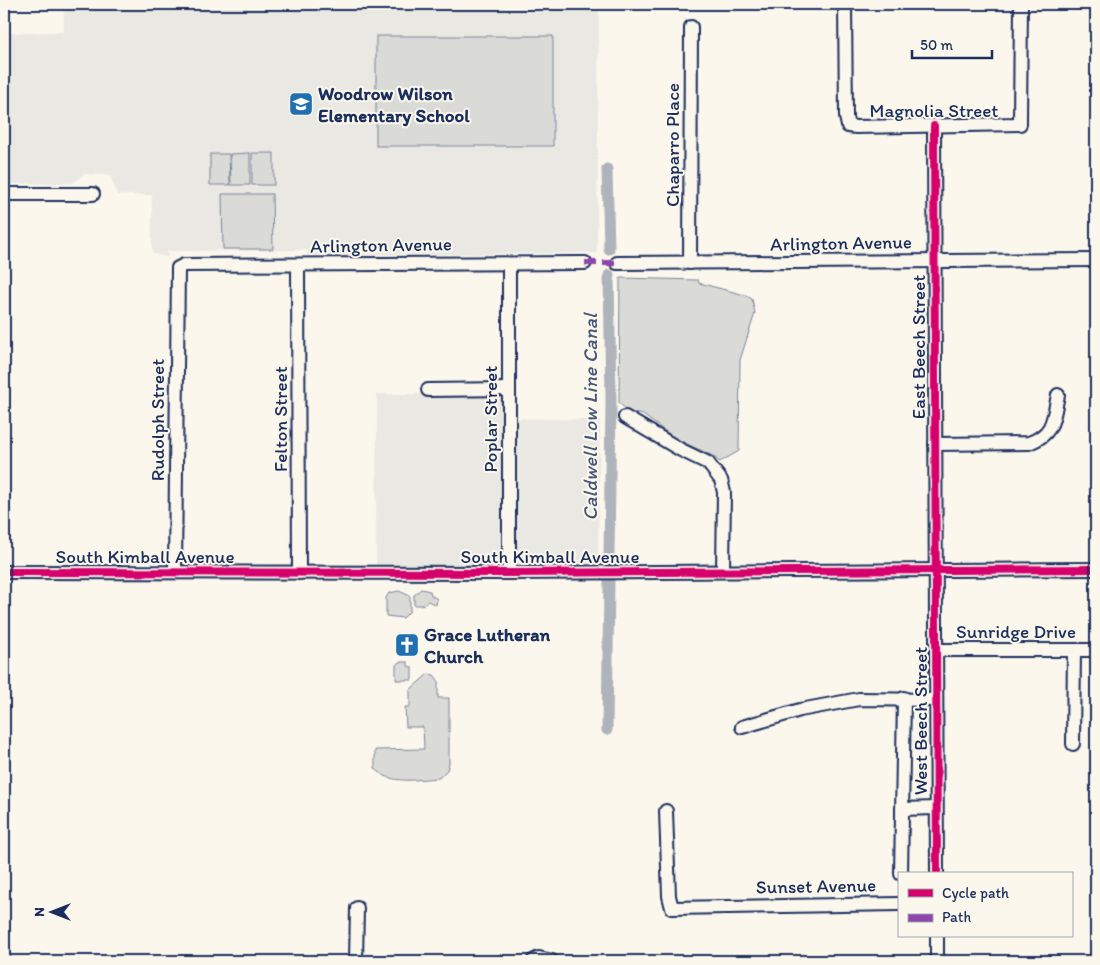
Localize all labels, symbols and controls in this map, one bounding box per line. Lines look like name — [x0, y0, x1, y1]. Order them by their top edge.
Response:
scale bar — [912, 28, 992, 60]
text: 50 m — [920, 36, 953, 54]
place label: Woodrow Wilson Elementary School — [318, 82, 470, 127]
street label: Chaparro Place — [661, 83, 684, 207]
school or university icon: Woodrow Wilson Elementary School — [288, 91, 314, 117]
street label: Magnolia Street — [869, 99, 999, 122]
street label: Arlington Avenue — [770, 230, 912, 256]
street label: Arlington Avenue — [310, 232, 452, 258]
street label: East Beech Street — [907, 275, 930, 419]
water label: Caldwell Low Line Canal — [578, 312, 602, 521]
street label: Rudolph Street — [146, 359, 169, 481]
street label: Felton Street — [269, 366, 292, 472]
street label: Poplar Street — [479, 366, 502, 472]
street label: South Kimball Avenue — [56, 545, 234, 568]
street label: South Kimball Avenue — [461, 545, 639, 568]
street label: Sunridge Drive — [956, 620, 1076, 643]
place label: Grace Lutheran Church — [424, 623, 551, 668]
church icon: Grace Lutheran Church — [394, 632, 420, 658]
street label: West Beech Street — [909, 647, 932, 795]
legend — [898, 872, 1072, 938]
street label: Sunset Avenue — [756, 873, 876, 899]
text: Cycle path — [942, 884, 1009, 902]
north arrow — [28, 888, 78, 938]
text: N — [31, 907, 48, 917]
text: Path — [942, 908, 971, 926]

